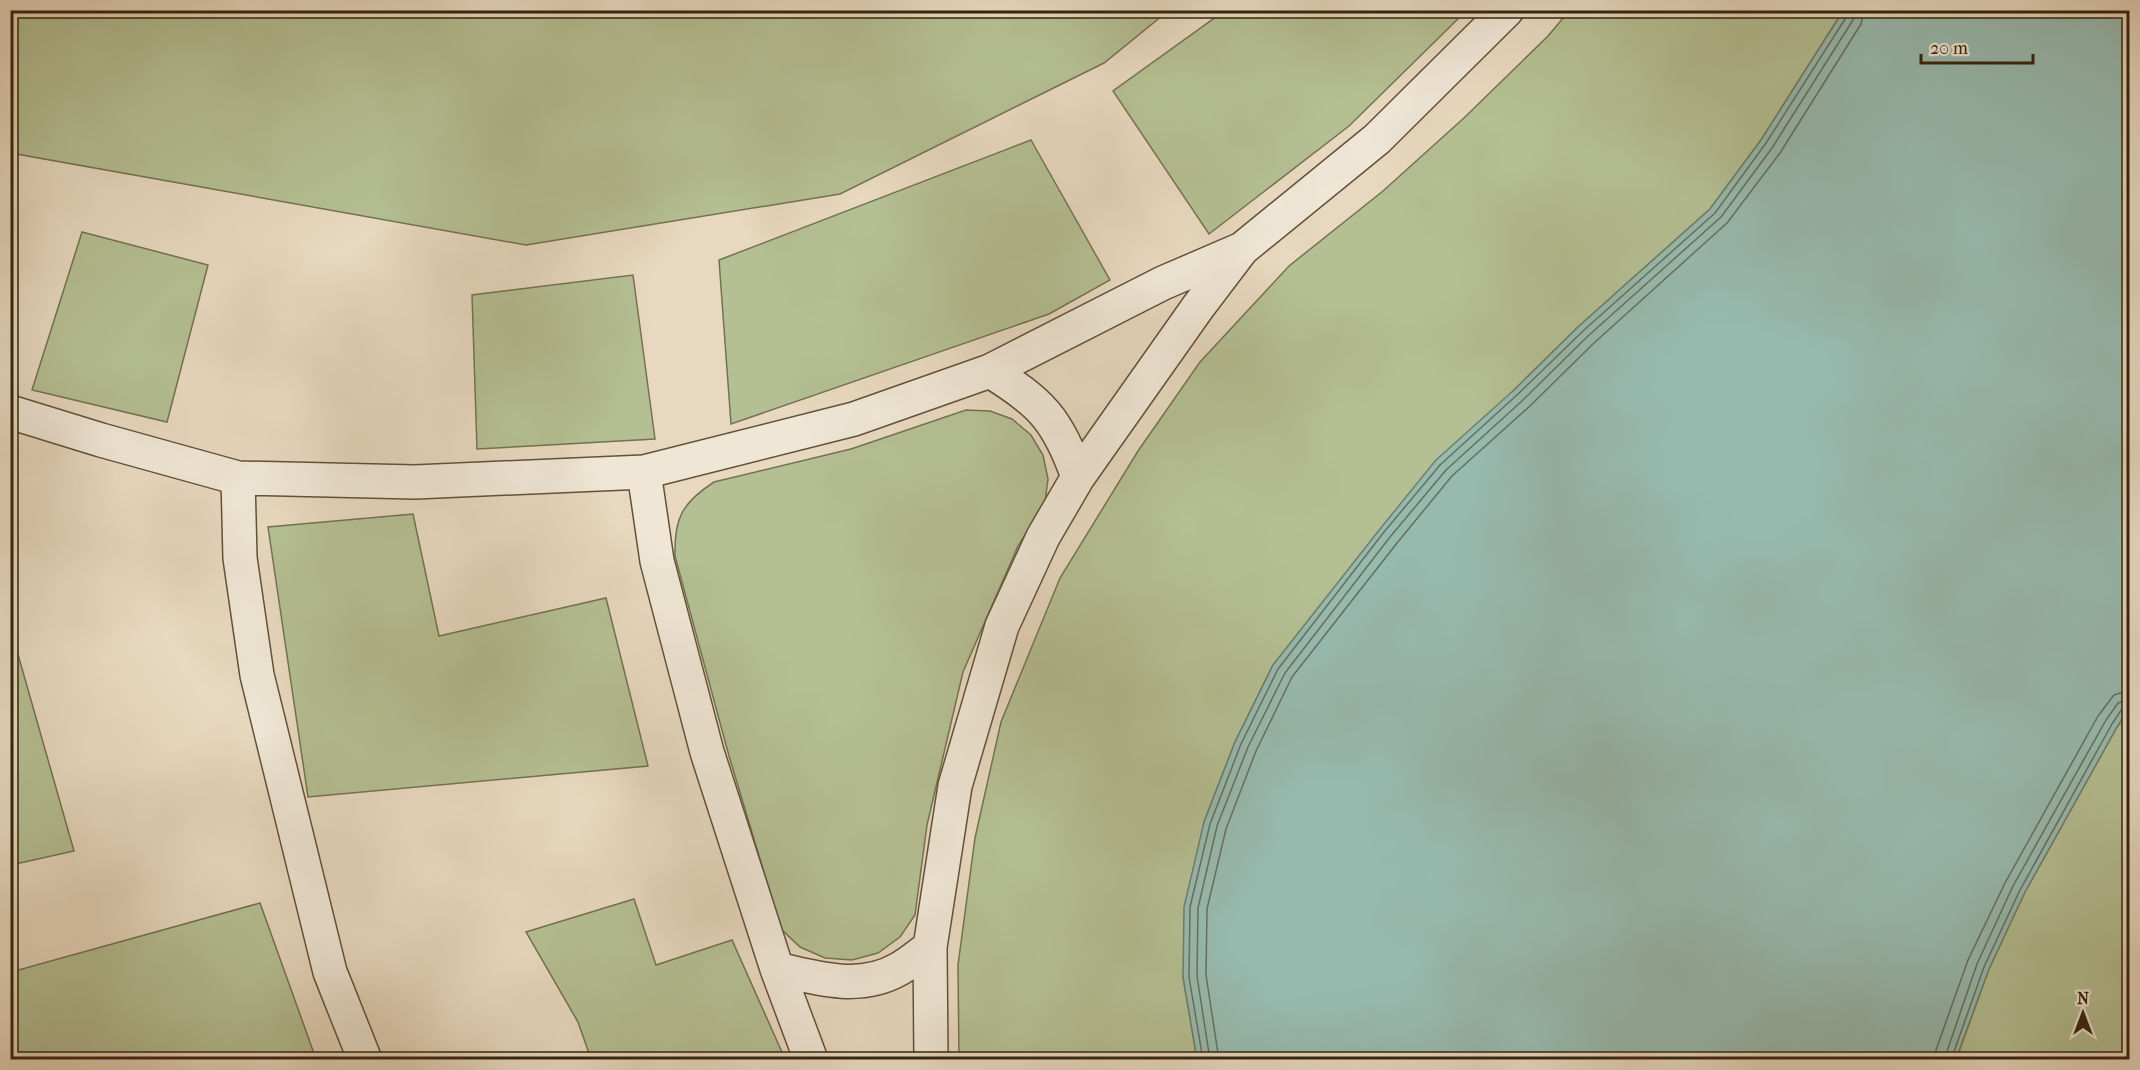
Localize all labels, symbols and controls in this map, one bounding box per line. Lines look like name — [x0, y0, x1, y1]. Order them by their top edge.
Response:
scale bar — [1921, 27, 2034, 65]
text: 20 m — [1930, 38, 1968, 59]
north arrow — [2053, 983, 2113, 1043]
text: N — [2077, 989, 2090, 1008]

